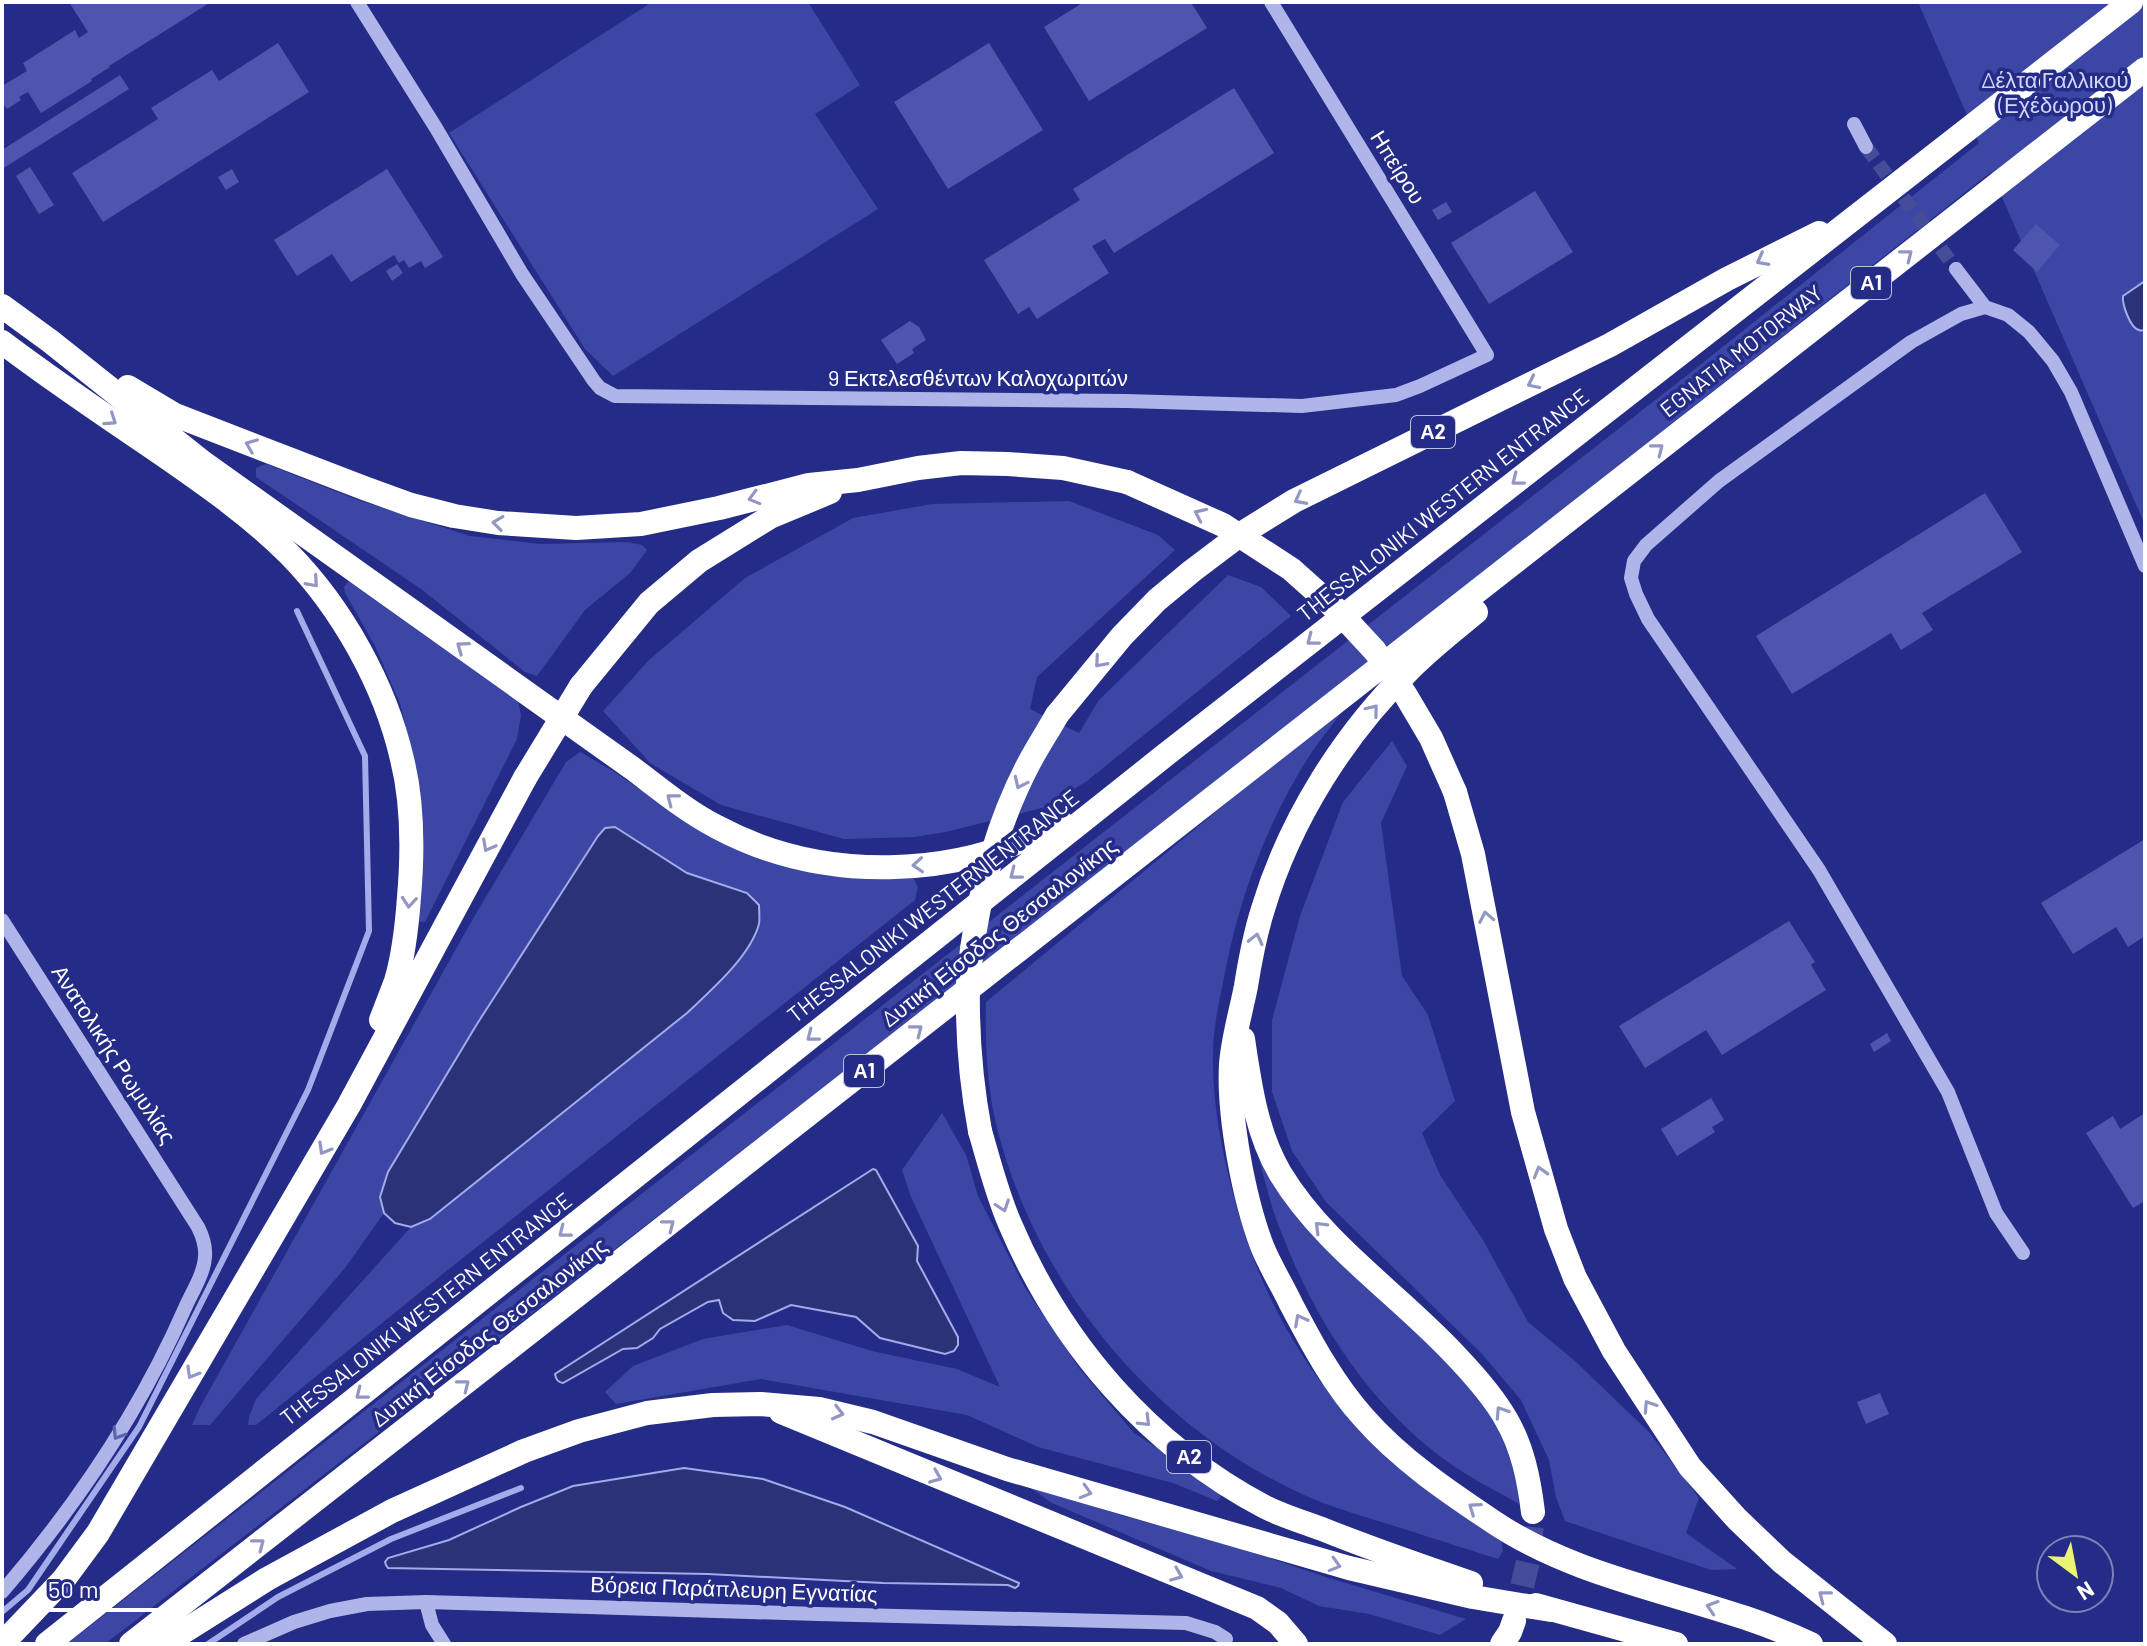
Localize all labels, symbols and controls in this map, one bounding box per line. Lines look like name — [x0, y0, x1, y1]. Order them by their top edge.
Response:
park label: Δέλτα Γαλλικού (Εχέδωρου) — [1981, 66, 2129, 118]
street label: Ηπείρου — [1365, 125, 1431, 208]
one-way arrow — [1898, 250, 1912, 265]
one-way arrow — [1755, 251, 1770, 266]
road number: Α1 — [1851, 267, 1891, 299]
street label: EGNATIA MOTORWAY — [1654, 279, 1827, 422]
street label: 9 Εκτελεσθέντων Καλοχωριτών — [828, 364, 1128, 391]
one-way arrow — [1526, 373, 1541, 389]
street label: THESSALONIKI WESTERN ENTRANCE — [1291, 382, 1593, 626]
one-way arrow — [103, 410, 117, 425]
road number: Α2 — [1411, 416, 1455, 448]
one-way arrow — [245, 438, 259, 455]
one-way arrow — [1649, 445, 1664, 459]
one-way arrow — [1511, 471, 1526, 485]
one-way arrow — [748, 489, 762, 505]
one-way arrow — [1294, 489, 1308, 504]
one-way arrow — [1194, 508, 1209, 524]
one-way arrow — [491, 514, 504, 531]
one-way arrow — [304, 572, 318, 587]
one-way arrow — [1306, 631, 1321, 645]
one-way arrow — [456, 642, 470, 656]
one-way arrow — [1095, 653, 1110, 668]
one-way arrow — [1363, 705, 1378, 719]
one-way arrow — [1013, 775, 1029, 790]
street label: THESSALONIKI WESTERN ENTRANCE — [781, 783, 1083, 1027]
one-way arrow — [667, 794, 681, 809]
street label: Δυτική Είσοδος Θεσσαλονίκης — [875, 831, 1122, 1032]
one-way arrow — [483, 838, 498, 853]
one-way arrow — [911, 856, 924, 873]
one-way arrow — [1010, 864, 1024, 879]
one-way arrow — [400, 896, 417, 909]
one-way arrow — [1478, 911, 1495, 925]
one-way arrow — [1246, 933, 1263, 947]
street label: Ανατολικής Ρωμυλίας — [47, 959, 182, 1148]
one-way arrow — [908, 1025, 923, 1039]
one-way arrow — [806, 1026, 821, 1040]
road number: Α1 — [844, 1055, 884, 1087]
one-way arrow — [318, 1140, 334, 1154]
one-way arrow — [1532, 1165, 1549, 1179]
street label: THESSALONIKI WESTERN ENTRANCE — [274, 1186, 576, 1430]
one-way arrow — [993, 1198, 1010, 1212]
one-way arrow — [660, 1220, 675, 1234]
one-way arrow — [1315, 1221, 1330, 1236]
one-way arrow — [558, 1223, 573, 1237]
street label: Δυτική Είσοδος Θεσσαλονίκης — [365, 1231, 612, 1432]
one-way arrow — [1294, 1313, 1309, 1328]
one-way arrow — [186, 1364, 202, 1379]
one-way arrow — [455, 1380, 470, 1394]
one-way arrow — [356, 1384, 370, 1399]
one-way arrow — [1643, 1400, 1658, 1415]
one-way arrow — [831, 1404, 844, 1421]
one-way arrow — [1496, 1407, 1511, 1421]
one-way arrow — [1136, 1412, 1150, 1426]
one-way arrow — [113, 1425, 128, 1439]
road number: Α2 — [1167, 1441, 1211, 1473]
one-way arrow — [928, 1467, 942, 1483]
one-way arrow — [1078, 1483, 1092, 1499]
one-way arrow — [1468, 1503, 1482, 1518]
north arrow — [2035, 1534, 2115, 1614]
one-way arrow — [250, 1540, 264, 1554]
one-way arrow — [1328, 1555, 1342, 1572]
scale bar — [36, 1562, 178, 1612]
one-way arrow — [1169, 1565, 1183, 1582]
street label: Βόρεια Παράπλευρη Εγνατίας — [590, 1570, 878, 1607]
text: 50 m — [48, 1574, 99, 1603]
text: N — [2073, 1577, 2099, 1607]
one-way arrow — [1818, 1592, 1833, 1606]
one-way arrow — [1706, 1600, 1720, 1616]

